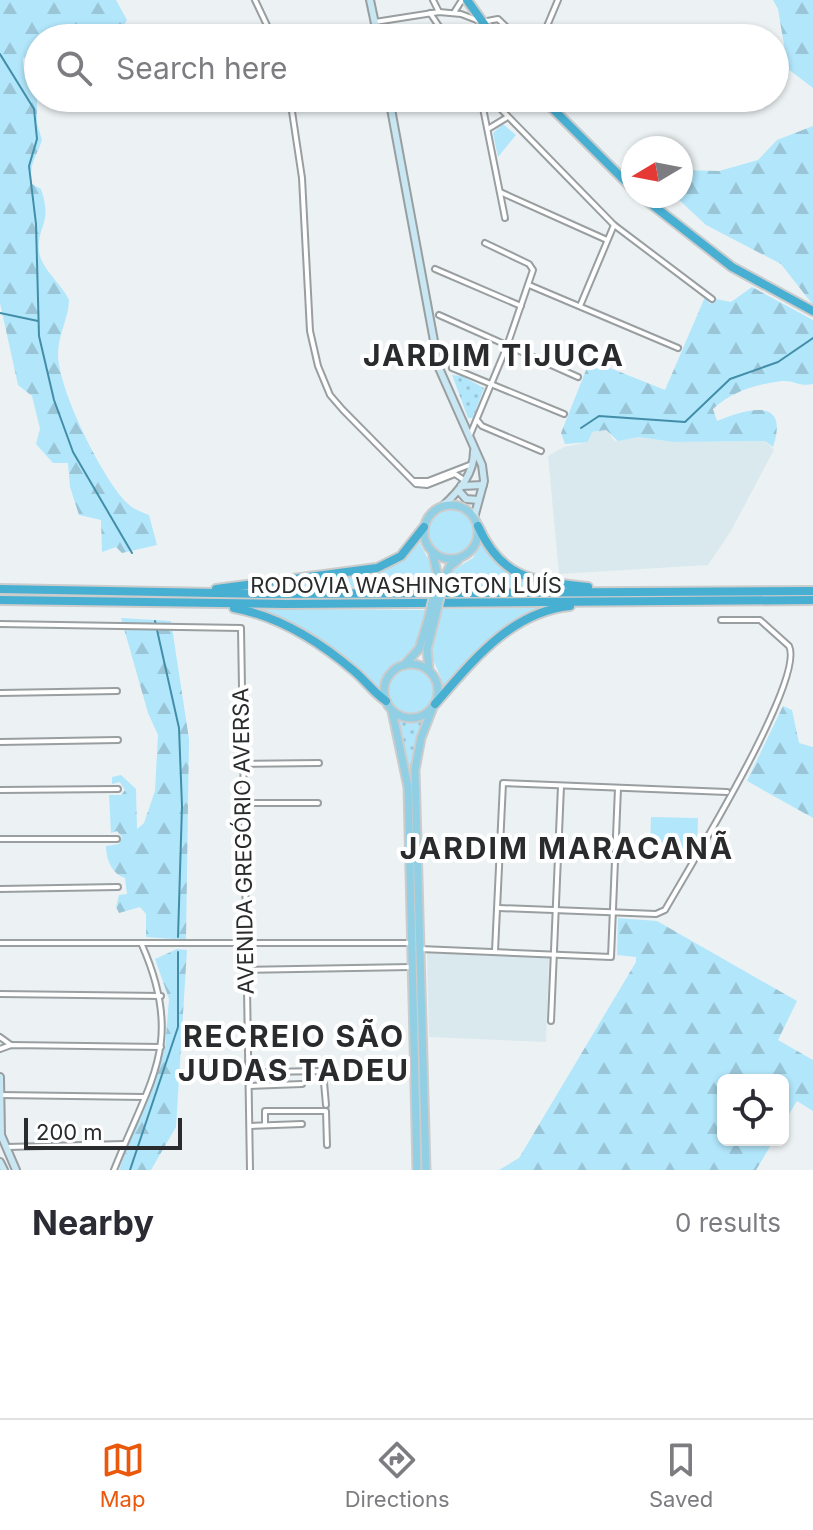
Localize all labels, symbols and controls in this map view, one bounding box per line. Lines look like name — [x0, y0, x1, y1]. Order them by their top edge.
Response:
search box — [24, 24, 789, 112]
icon: search — [52, 46, 96, 90]
text: Search here — [116, 50, 288, 86]
north arrow — [621, 136, 693, 208]
district label: JARDIM TIJUCA — [363, 337, 625, 373]
street label: RODOVIA WASHINGTON LUÍS — [250, 572, 562, 598]
street label: AVENIDA GREGÓRIO AVERSA — [227, 687, 259, 995]
district label: JARDIM MARACANÃ — [400, 830, 734, 866]
district label: RECREIO SÃO JUDAS TADEU — [178, 1018, 410, 1088]
map controls — [717, 1074, 789, 1146]
button: locate — [717, 1074, 789, 1146]
scale bar — [24, 1114, 182, 1150]
text: 200 m — [36, 1119, 103, 1145]
text: Nearby — [32, 1202, 154, 1243]
text: 0 results — [675, 1207, 781, 1238]
tab: Map — [100, 1438, 145, 1512]
tab: Directions — [345, 1438, 450, 1512]
tab: Saved — [649, 1438, 713, 1512]

